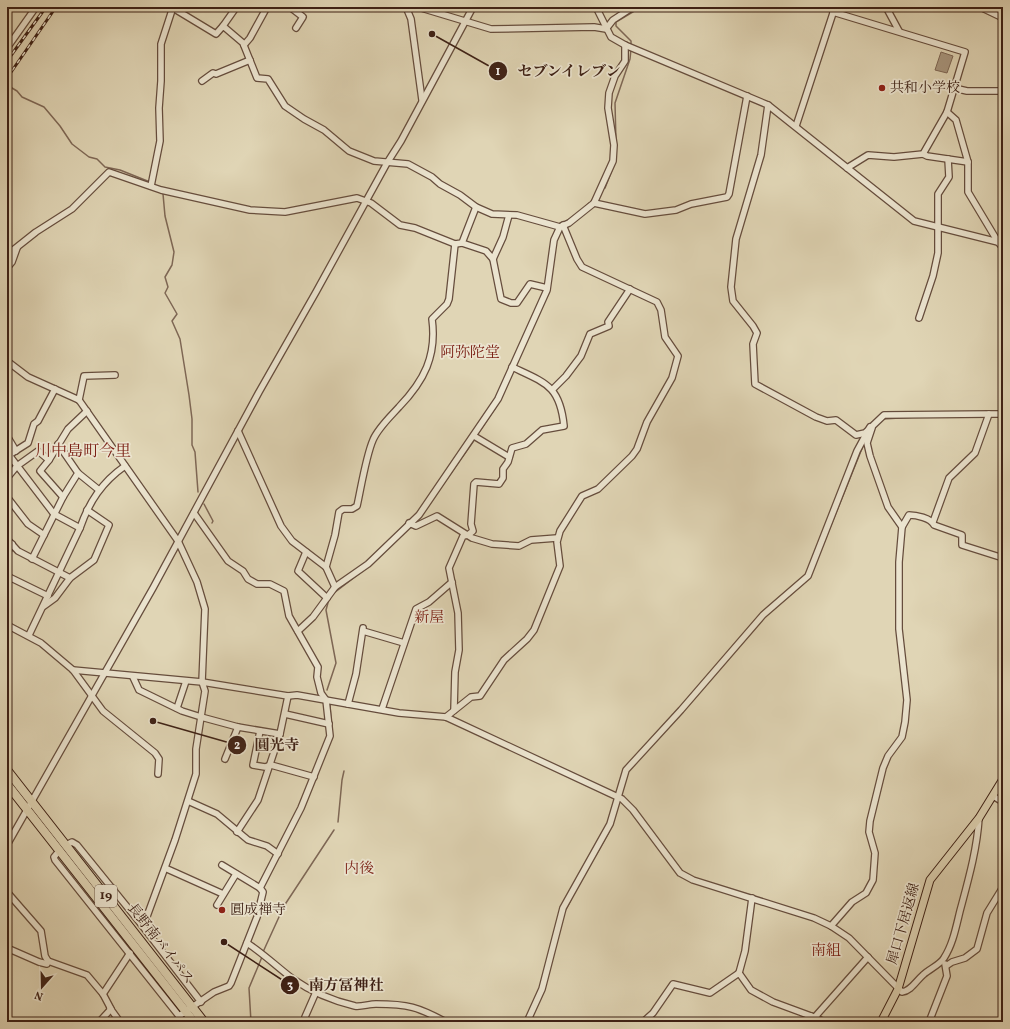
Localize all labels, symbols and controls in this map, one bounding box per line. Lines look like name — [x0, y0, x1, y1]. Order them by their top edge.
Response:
callout: セブンイレブン — [488, 57, 629, 84]
text: セブンイレブン — [517, 62, 621, 83]
text: 1 — [496, 64, 501, 80]
place label: 共和小学校 — [890, 79, 960, 98]
marker: 共和小学校 — [877, 83, 887, 93]
district label: 阿弥陀堂 — [440, 343, 500, 364]
district label: 川中島町今里 — [35, 441, 131, 463]
district label: 新屋 — [414, 608, 444, 629]
callout: 圓光寺 — [227, 731, 308, 758]
text: 圓光寺 — [254, 736, 300, 757]
text: 2 — [234, 738, 240, 754]
district label: 内後 — [344, 859, 374, 880]
street label: 犀口下居返線 — [883, 881, 925, 967]
road number: 19 — [95, 885, 117, 907]
street label: 長野南バイパス — [122, 900, 198, 988]
place label: 圓成禅寺 — [230, 901, 286, 920]
marker: 圓成禅寺 — [217, 905, 227, 915]
district label: 南組 — [811, 941, 841, 962]
north arrow — [22, 967, 62, 1007]
callout: 南方冨神社 — [280, 972, 391, 999]
text: 南方冨神社 — [308, 976, 384, 997]
text: 3 — [287, 978, 293, 994]
text: N — [33, 987, 45, 1003]

